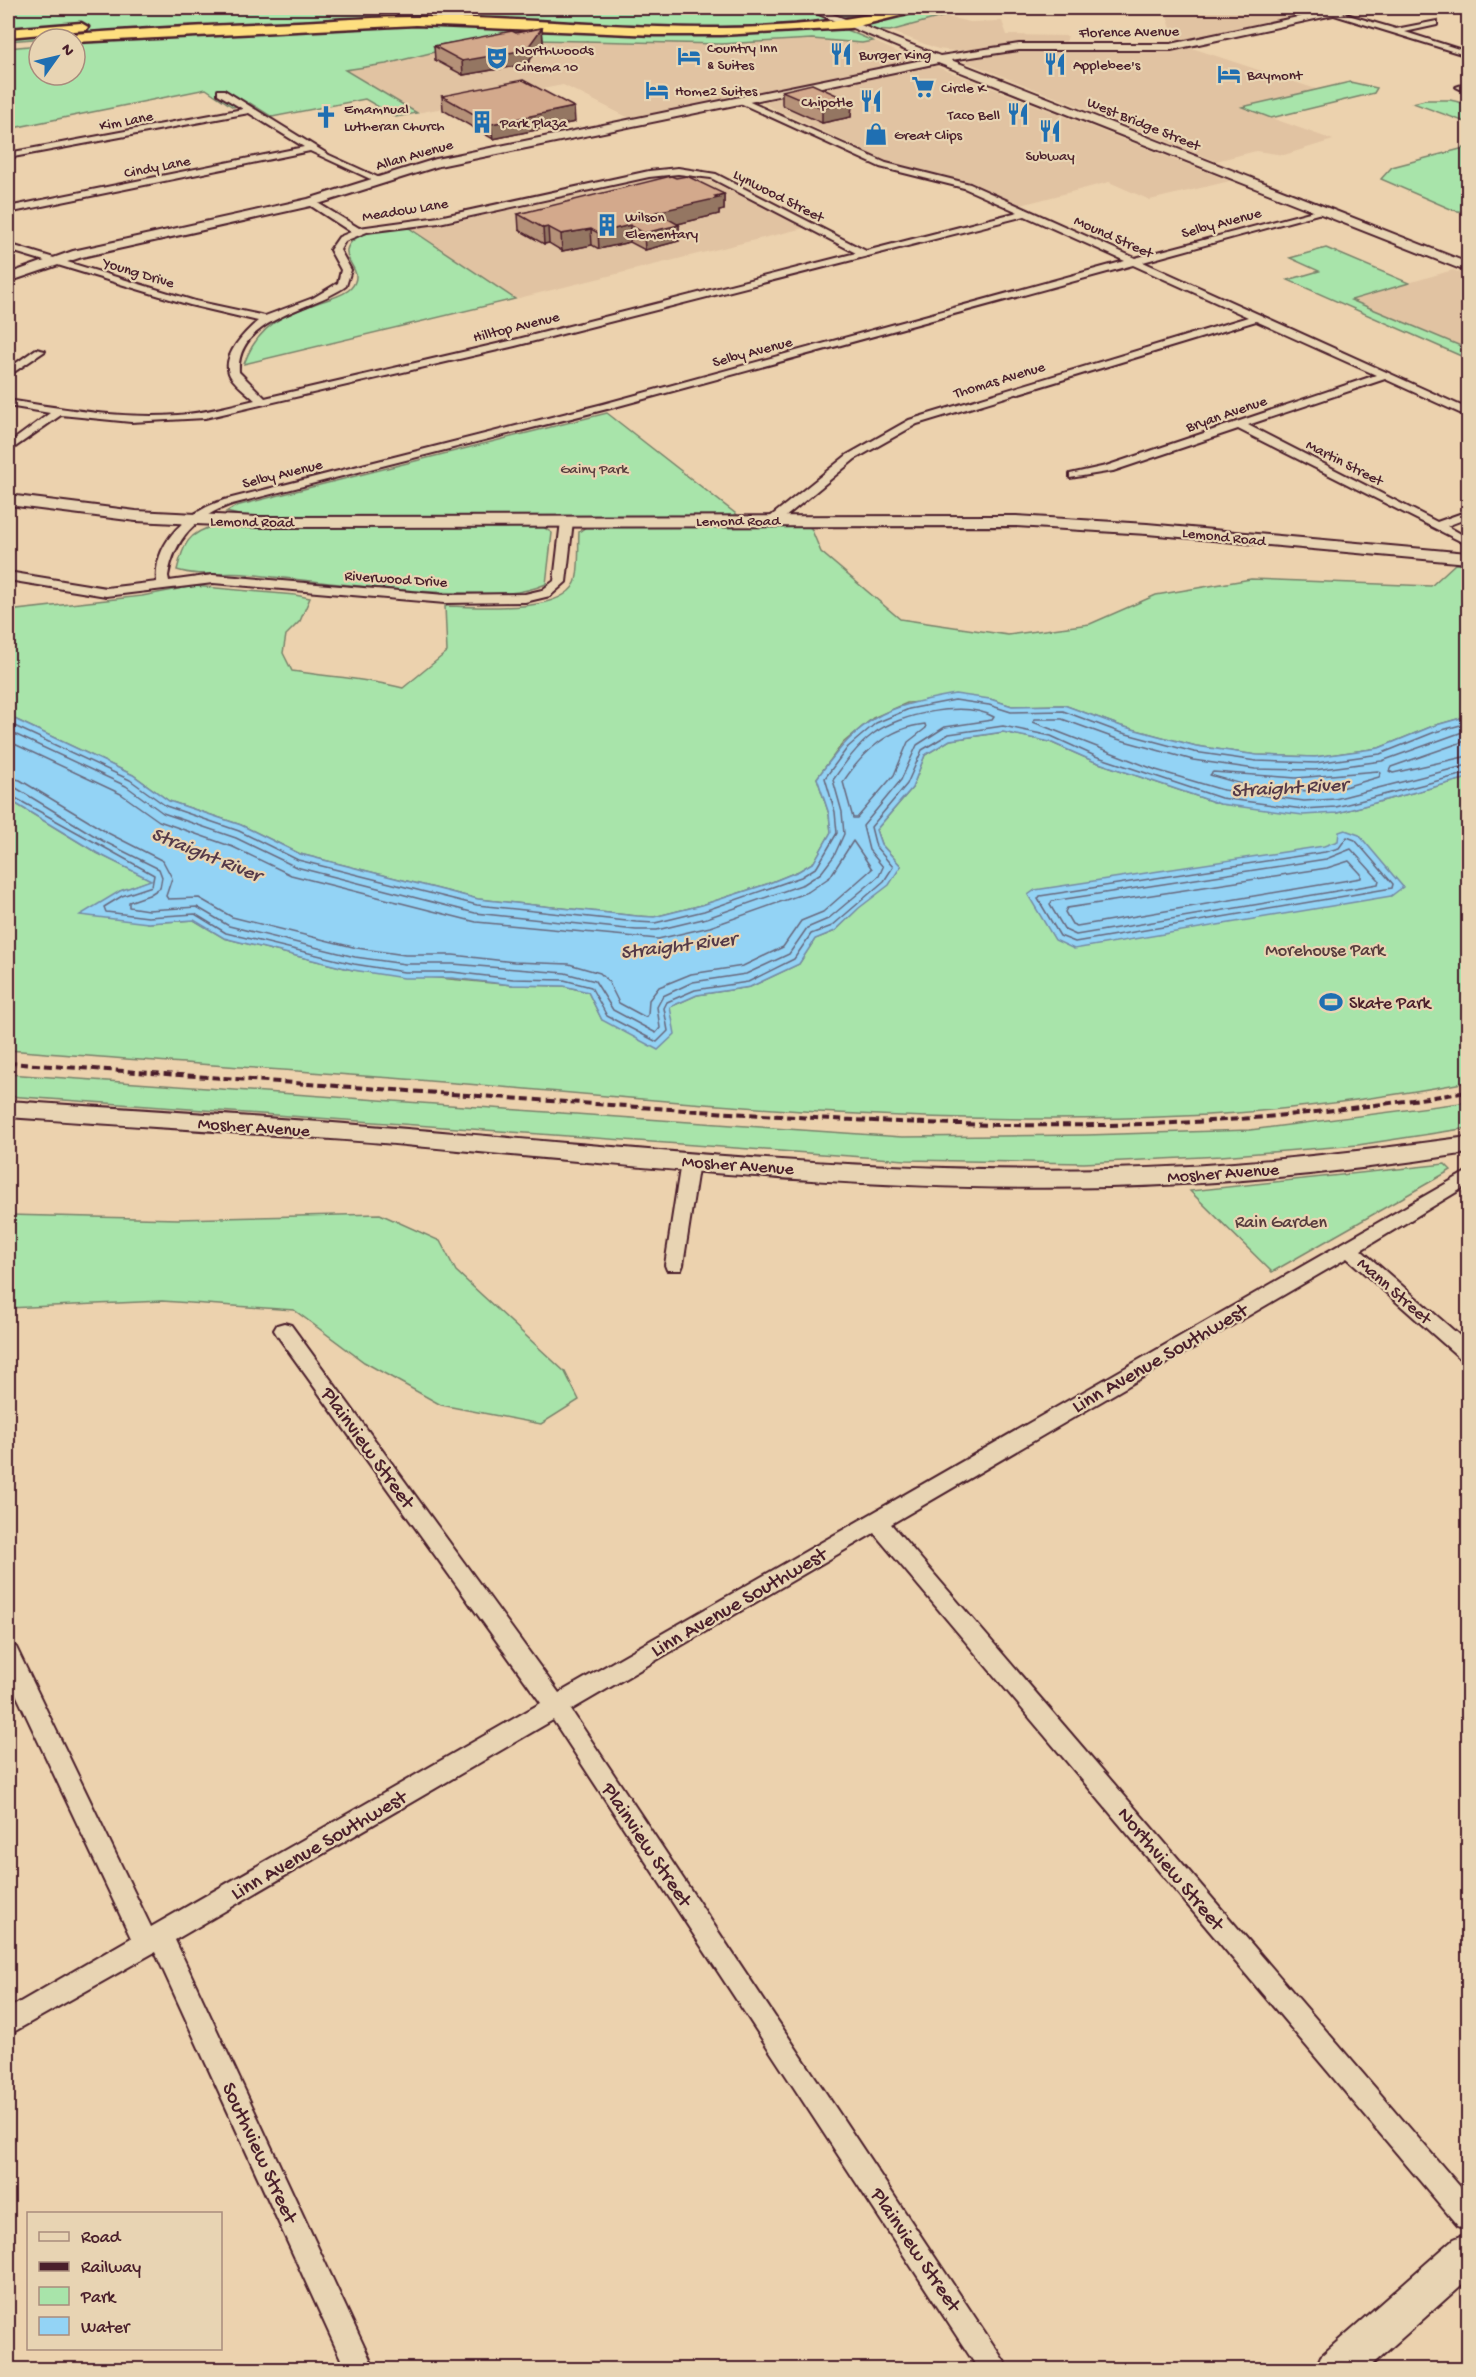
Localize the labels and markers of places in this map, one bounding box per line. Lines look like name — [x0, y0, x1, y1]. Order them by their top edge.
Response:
place label: Country Inn & Suites — [707, 40, 777, 75]
restaurant icon: Burger King — [828, 41, 854, 67]
place label: Northwoods Cinema 10 — [515, 42, 594, 77]
hotel icon: Country Inn & Suites — [676, 43, 702, 69]
theatre icon: Northwoods Cinema 10 — [484, 45, 510, 71]
place label: Burger King — [858, 47, 931, 65]
restaurant icon: Applebee's — [1042, 51, 1068, 77]
place label: Applebee's — [1073, 57, 1141, 75]
hotel icon: Baymont — [1216, 61, 1242, 87]
place label: Baymont — [1246, 67, 1304, 85]
supermarket icon: Circle K — [910, 74, 936, 100]
hotel icon: Home2 Suites — [644, 77, 670, 103]
place label: Circle K — [941, 80, 987, 98]
place label: Home2 Suites — [675, 83, 758, 101]
restaurant icon: Chipotle — [858, 88, 884, 114]
place label: Chipotle — [801, 94, 853, 112]
place label: Emamnual Lutheran Church — [344, 101, 444, 136]
restaurant icon: Taco Bell — [1005, 101, 1031, 127]
church icon: Emamnual Lutheran Church — [313, 104, 339, 130]
place label: Taco Bell — [946, 107, 1000, 125]
building icon: Park Plaza — [469, 109, 495, 135]
place label: Park Plaza — [499, 115, 568, 133]
restaurant icon: Subway — [1037, 118, 1063, 144]
shop icon: Great Clips — [863, 121, 889, 147]
place label: Great Clips — [894, 127, 963, 145]
place label: Subway — [1025, 148, 1075, 166]
place label: Wilson Elementary — [625, 209, 699, 244]
building icon: Wilson Elementary — [594, 212, 620, 238]
sports icon: Skate Park — [1318, 989, 1344, 1015]
place label: Skate Park — [1349, 994, 1433, 1015]

